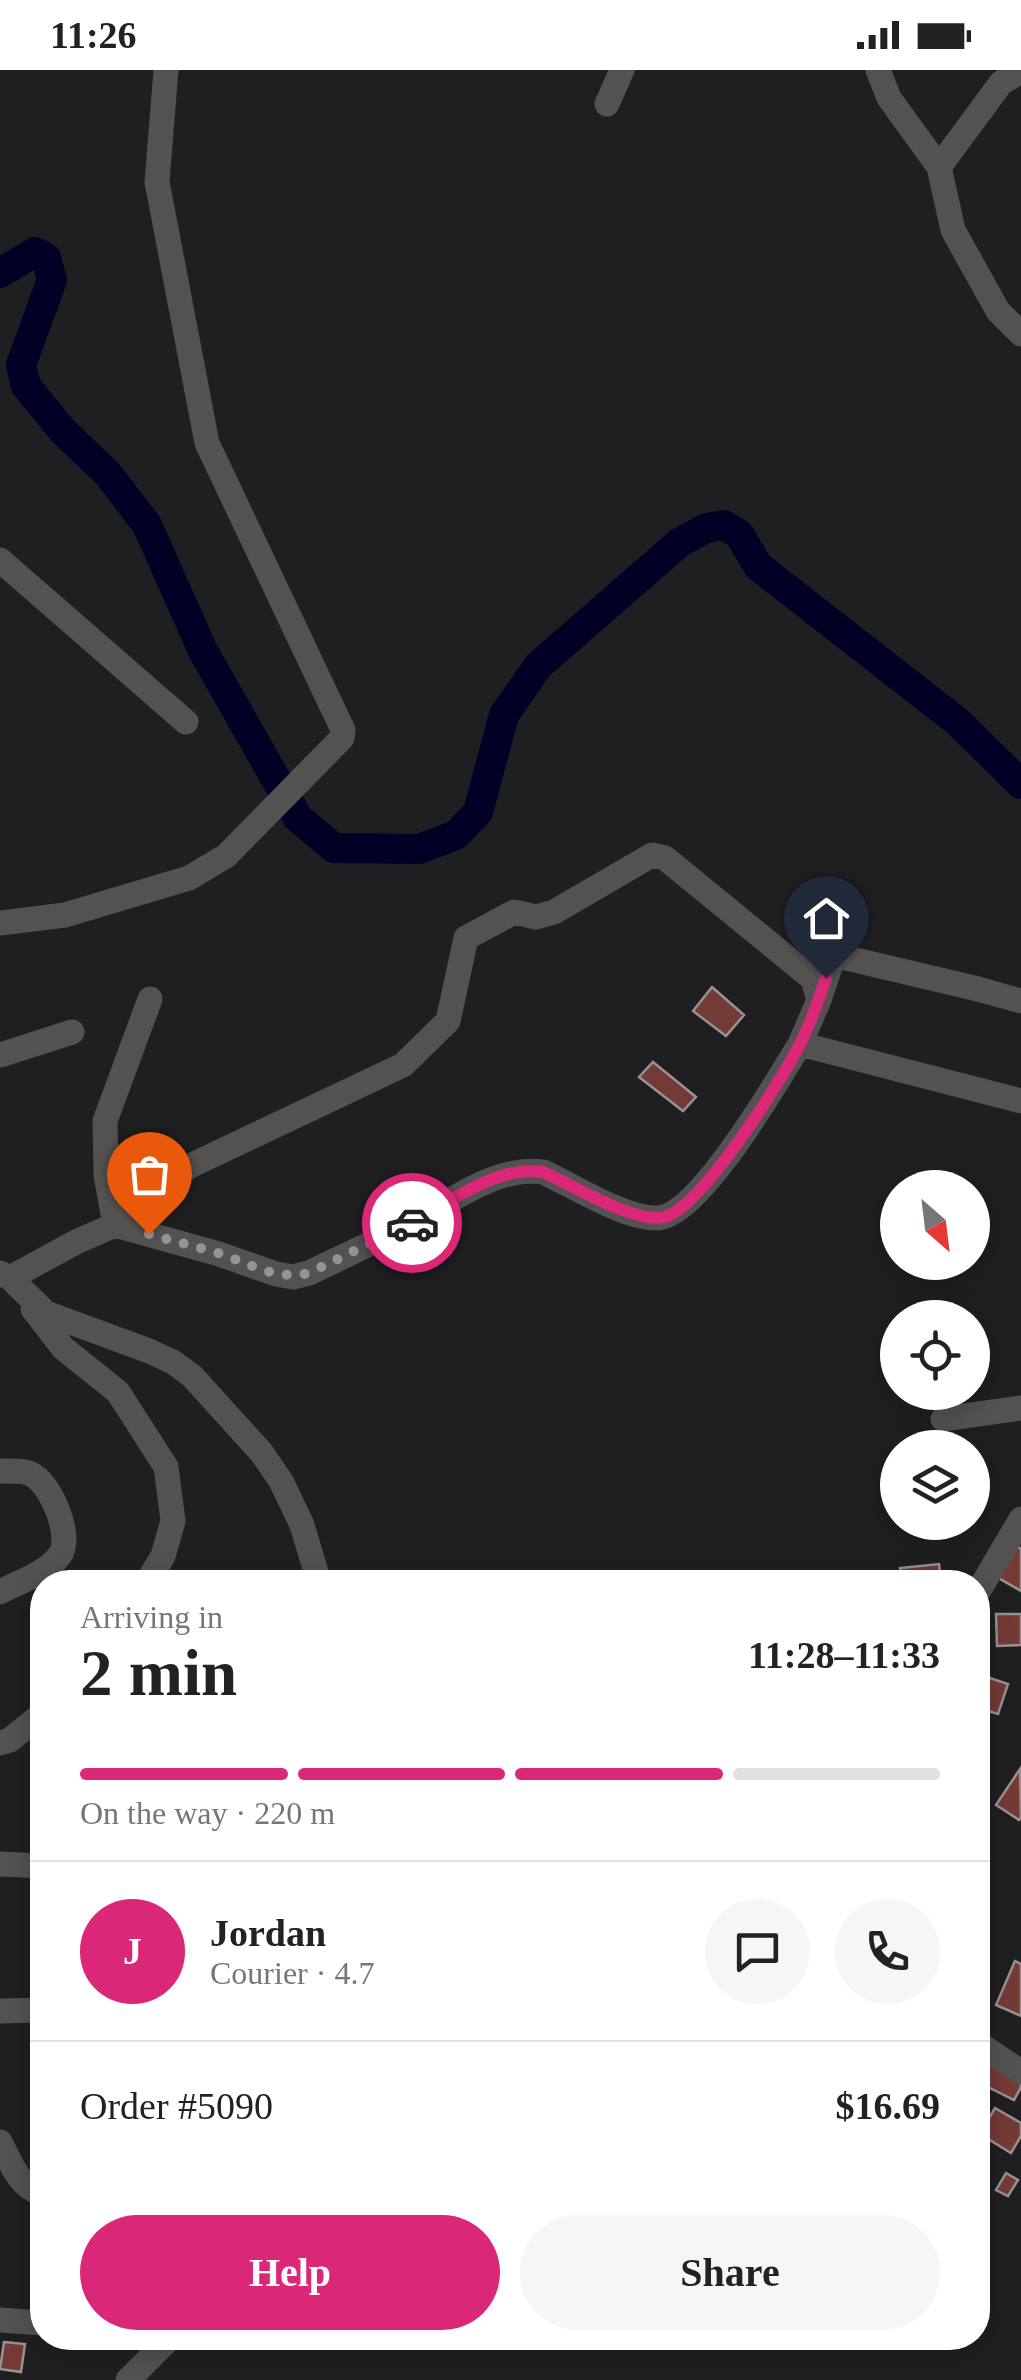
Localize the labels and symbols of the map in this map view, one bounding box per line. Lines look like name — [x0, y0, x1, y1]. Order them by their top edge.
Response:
pin — [784, 876, 869, 979]
pin — [107, 1132, 192, 1235]
north arrow — [880, 1170, 990, 1280]
courier — [362, 1173, 462, 1273]

